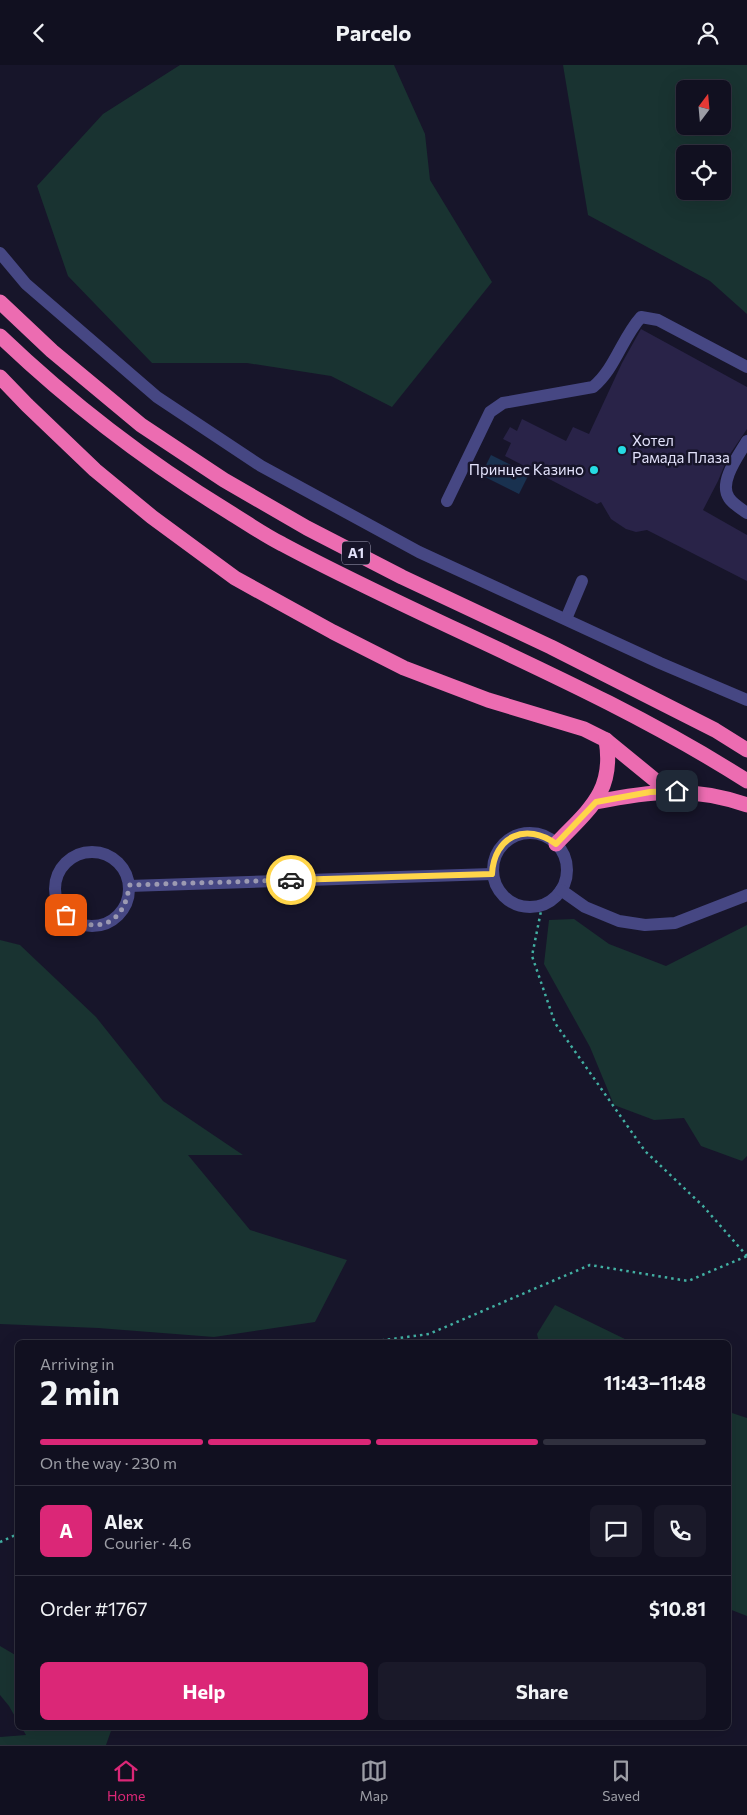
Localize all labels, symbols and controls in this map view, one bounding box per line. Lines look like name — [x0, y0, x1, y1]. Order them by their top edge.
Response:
icon: back — [25, 19, 53, 47]
text: Parcelo — [335, 19, 412, 46]
icon: person — [694, 19, 722, 47]
north arrow — [676, 80, 731, 135]
map controls — [676, 80, 731, 200]
button: locate — [676, 145, 731, 200]
place label: Хотел Рамада Плаза — [632, 431, 730, 466]
marker: Хотел Рамада Плаза — [616, 444, 628, 456]
place label: Принцес Казино — [469, 460, 584, 478]
marker: Принцес Казино — [588, 464, 600, 476]
road number: A1 — [342, 541, 370, 564]
pin — [656, 770, 698, 812]
icon: home — [663, 777, 691, 805]
courier — [266, 855, 316, 905]
icon: car — [277, 866, 305, 894]
pin — [45, 894, 87, 936]
icon: bag — [52, 901, 80, 929]
text: Arriving in — [40, 1354, 114, 1373]
text: 11:43–11:48 — [604, 1371, 706, 1394]
text: 2 min — [40, 1372, 120, 1412]
text: On the way · 230 m — [40, 1453, 177, 1472]
button: chat — [590, 1505, 642, 1557]
button: phone — [654, 1505, 706, 1557]
text: Alex — [104, 1510, 144, 1533]
text: A — [59, 1519, 73, 1542]
text: Courier · 4.6 — [104, 1533, 191, 1552]
text: Order #1767 — [40, 1597, 148, 1620]
text: $10.81 — [649, 1597, 706, 1620]
button: Help — [40, 1662, 368, 1720]
button: Share — [378, 1662, 706, 1720]
tab: Home — [107, 1757, 145, 1804]
tab: Map — [359, 1757, 388, 1804]
tab: Saved — [602, 1757, 640, 1804]

